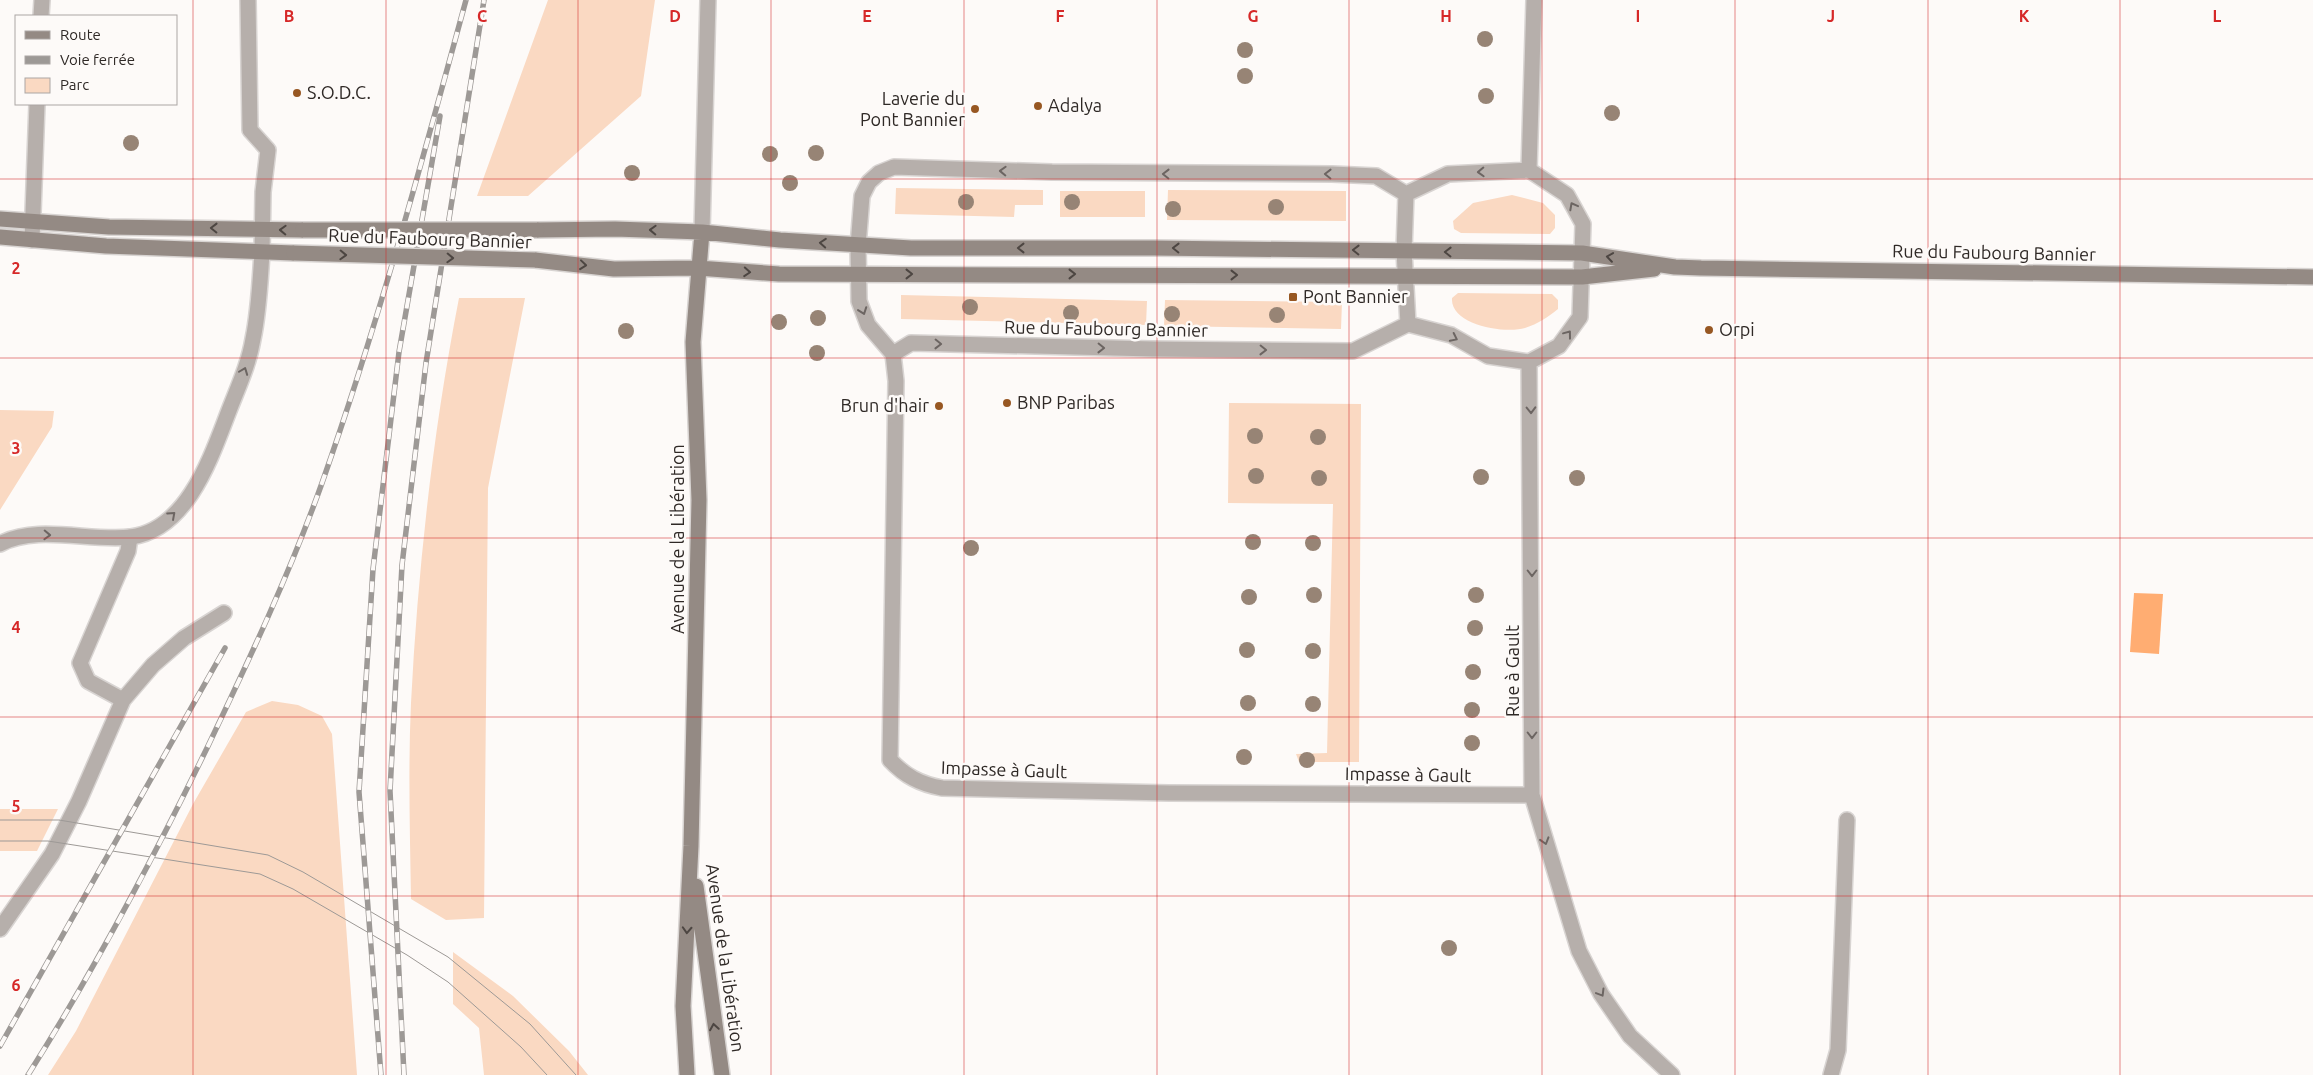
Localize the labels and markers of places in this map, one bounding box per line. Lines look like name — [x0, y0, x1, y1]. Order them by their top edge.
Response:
place label: S.O.D.C. — [307, 82, 371, 102]
marker: S.O.D.C. — [291, 87, 303, 99]
place label: Laverie du Pont Bannier — [860, 88, 965, 129]
place label: Adalya — [1048, 95, 1102, 115]
marker: Adalya — [1032, 100, 1044, 112]
marker: Laverie du Pont Bannier — [969, 103, 981, 115]
place label: Pont Bannier — [1303, 286, 1408, 306]
marker: Pont Bannier — [1287, 291, 1299, 303]
place label: Orpi — [1719, 319, 1755, 339]
marker: Orpi — [1703, 324, 1715, 336]
place label: BNP Paribas — [1017, 392, 1115, 412]
place label: Brun d'hair — [840, 395, 929, 415]
marker: BNP Paribas — [1001, 397, 1013, 409]
marker: Brun d'hair — [933, 400, 945, 412]

